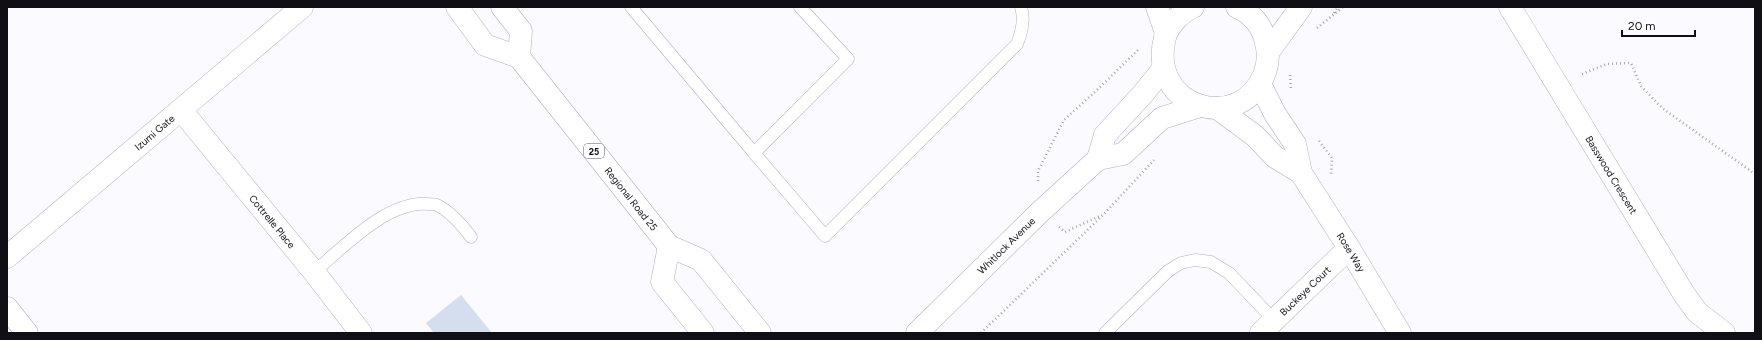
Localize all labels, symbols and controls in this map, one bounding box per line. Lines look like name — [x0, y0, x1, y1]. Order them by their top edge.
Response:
scale bar — [1622, 12, 1695, 38]
text: 20 m — [1628, 19, 1656, 33]
street label: Izumi Gate — [132, 111, 177, 153]
street label: Basswood Crescent — [1583, 133, 1640, 216]
road number: 25 — [584, 144, 604, 158]
street label: Regional Road 25 — [602, 164, 661, 233]
street label: Cottrelle Place — [246, 192, 299, 251]
street label: Whitlock Avenue — [974, 214, 1038, 277]
street label: Rose Way — [1334, 230, 1369, 275]
street label: Buckeye Court — [1277, 263, 1333, 318]

